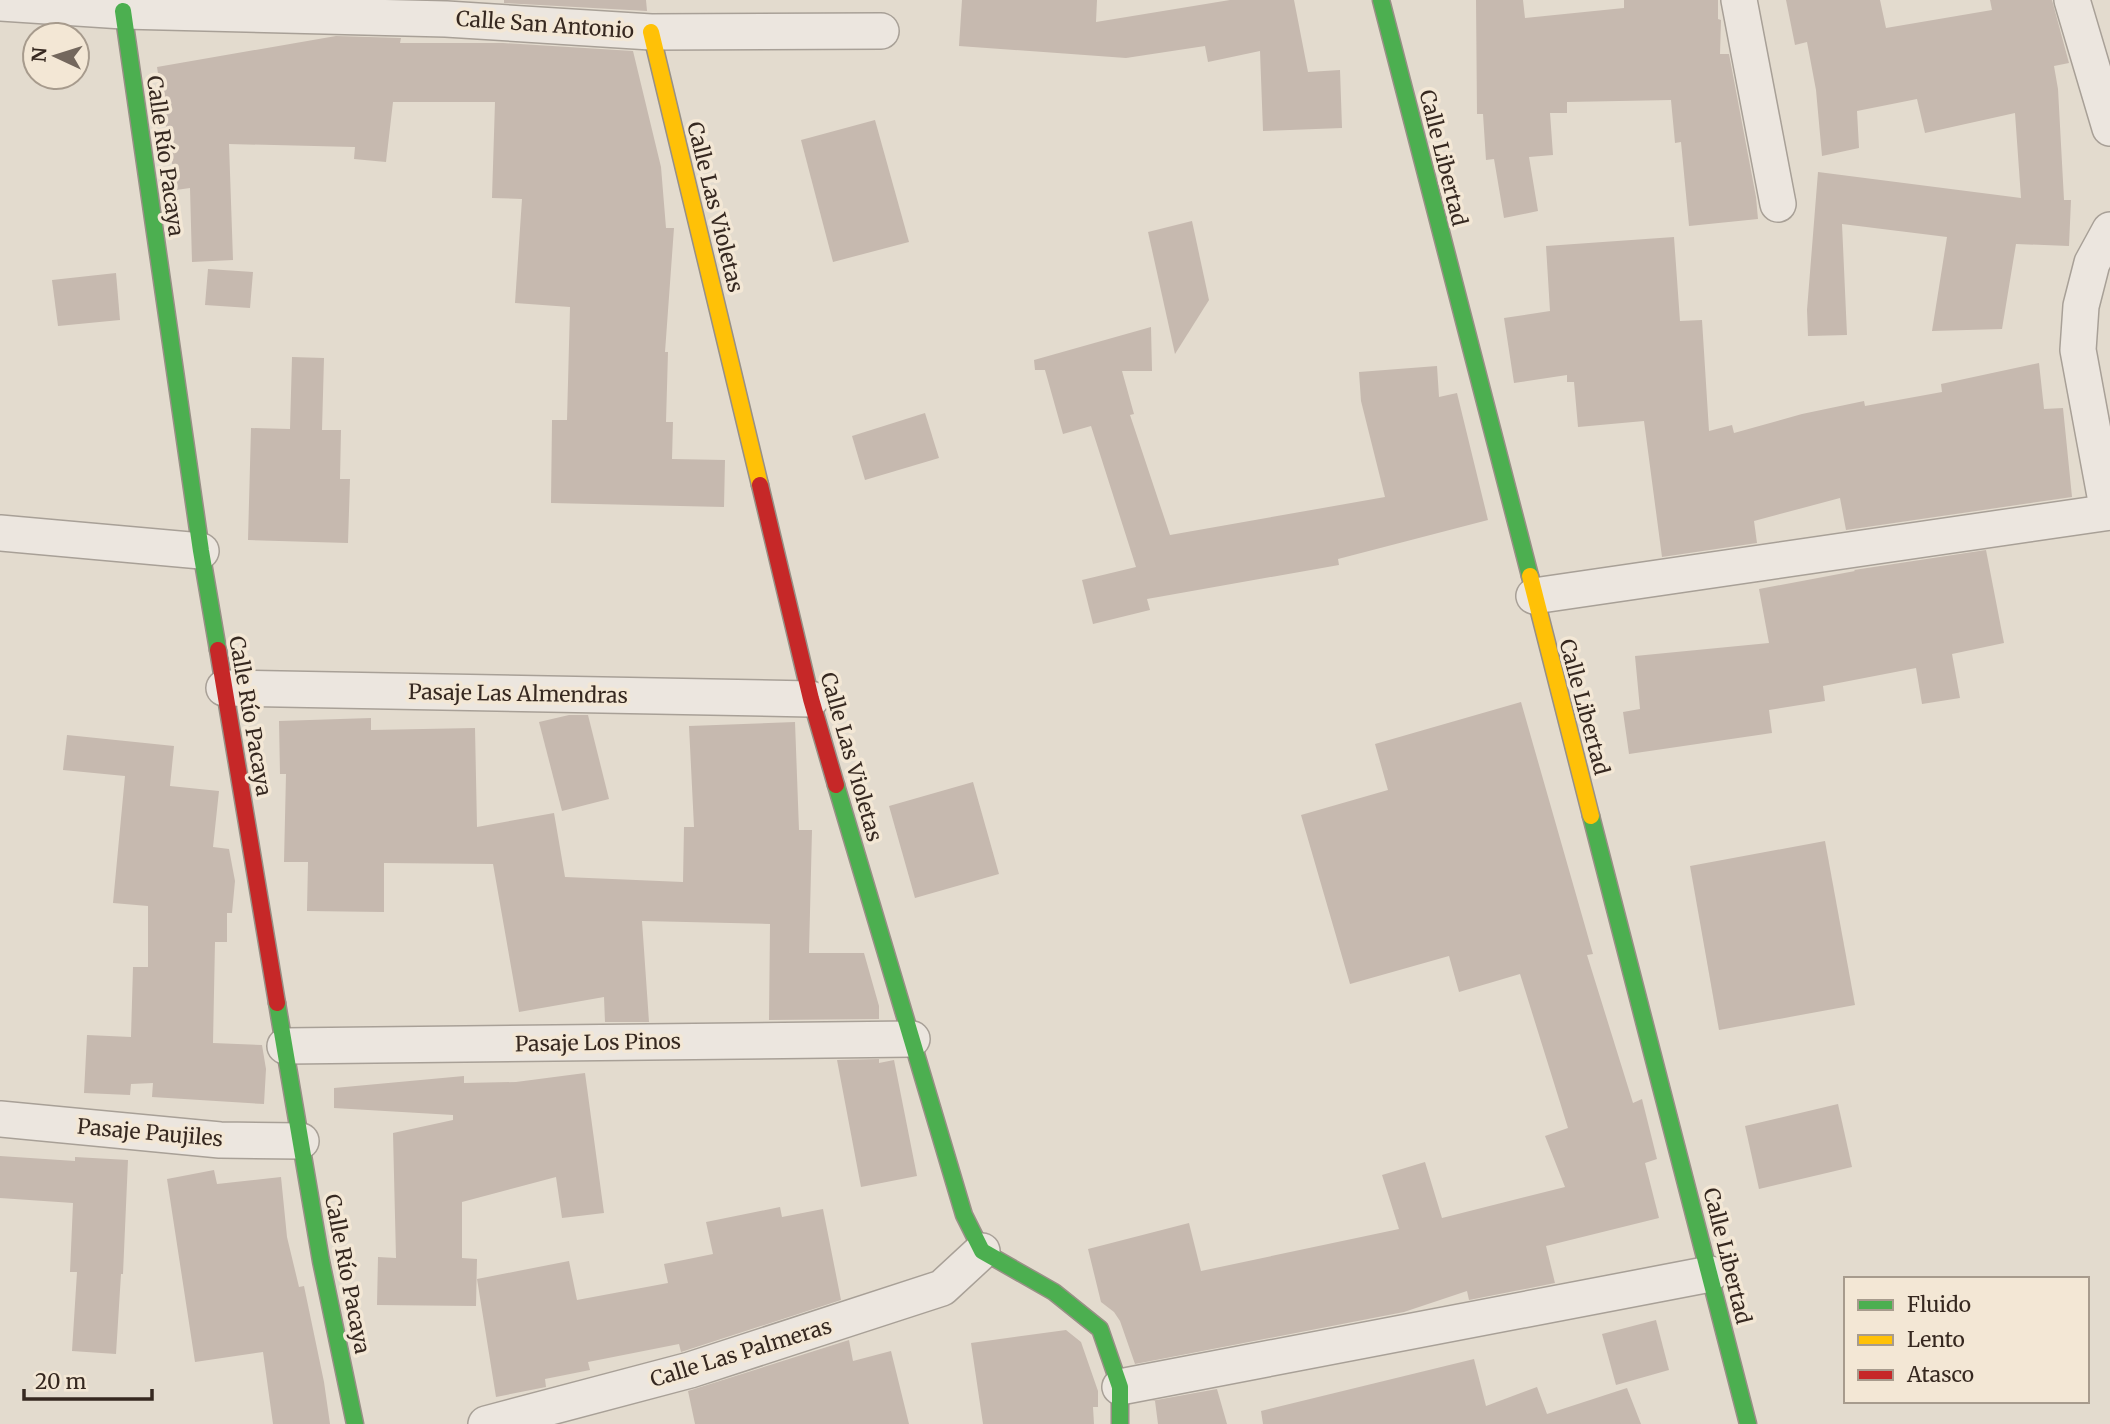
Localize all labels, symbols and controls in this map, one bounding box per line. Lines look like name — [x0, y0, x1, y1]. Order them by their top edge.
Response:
street label: Calle San Antonio — [455, 5, 635, 44]
north arrow — [21, 21, 91, 91]
text: N — [27, 46, 52, 63]
street label: Calle Río Pacaya — [141, 74, 190, 238]
street label: Calle Libertad — [1414, 87, 1474, 229]
street label: Calle Las Violetas — [681, 119, 750, 295]
street label: Calle Río Pacaya — [223, 634, 278, 798]
street label: Calle Libertad — [1553, 636, 1616, 778]
street label: Calle Las Violetas — [814, 669, 889, 844]
street label: Pasaje Las Almendras — [408, 678, 628, 709]
street label: Pasaje Los Pinos — [515, 1028, 681, 1057]
street label: Pasaje Paujiles — [76, 1113, 224, 1152]
street label: Calle Libertad — [1698, 1185, 1758, 1327]
street label: Calle Río Pacaya — [319, 1192, 376, 1356]
legend — [1844, 1277, 2089, 1403]
text: Fluido — [1907, 1291, 1971, 1318]
street label: Calle Las Palmeras — [647, 1312, 835, 1393]
text: Lento — [1907, 1326, 1965, 1353]
scale bar — [24, 1358, 152, 1402]
text: Atasco — [1906, 1361, 1974, 1388]
text: 20 m — [35, 1368, 87, 1395]

